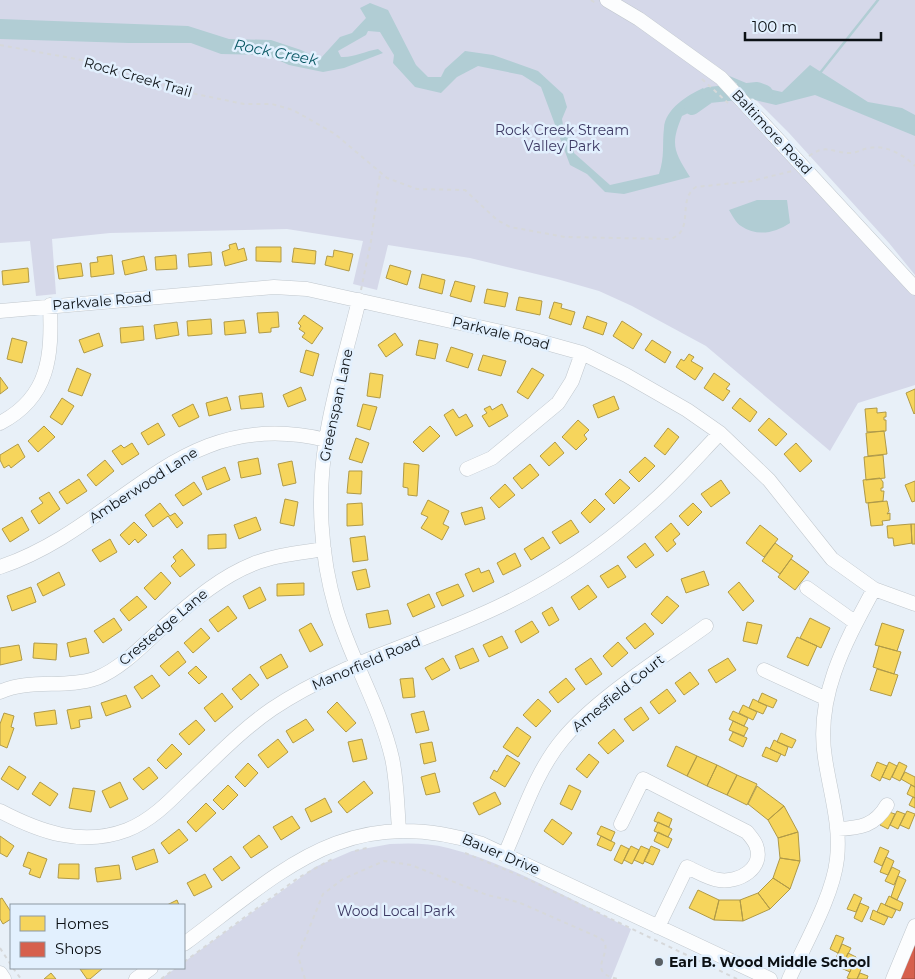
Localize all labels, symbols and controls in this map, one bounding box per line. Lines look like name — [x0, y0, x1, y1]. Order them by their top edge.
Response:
scale bar — [745, 10, 881, 42]
text: 100 m — [752, 17, 797, 36]
water label: Rock Creek — [232, 35, 321, 70]
street label: Rock Creek Trail — [82, 53, 194, 101]
street label: Baltimore Road — [728, 86, 816, 178]
park label: Rock Creek Stream Valley Park — [495, 121, 629, 155]
street label: Parkvale Road — [52, 288, 152, 314]
street label: Parkvale Road — [450, 312, 552, 354]
street label: Greenspan Lane — [315, 347, 357, 463]
street label: Amberwood Lane — [85, 443, 201, 527]
street label: Crestedge Lane — [115, 585, 211, 669]
street label: Manorfield Road — [309, 632, 423, 694]
street label: Amesfield Court — [568, 650, 668, 736]
street label: Bauer Drive — [459, 830, 543, 878]
park label: Wood Local Park — [337, 902, 456, 920]
legend — [10, 904, 185, 969]
text: Homes — [55, 914, 109, 933]
text: Shops — [55, 939, 101, 958]
place label: Earl B. Wood Middle School — [669, 953, 870, 971]
marker: Earl B. Wood Middle School — [653, 956, 665, 968]

